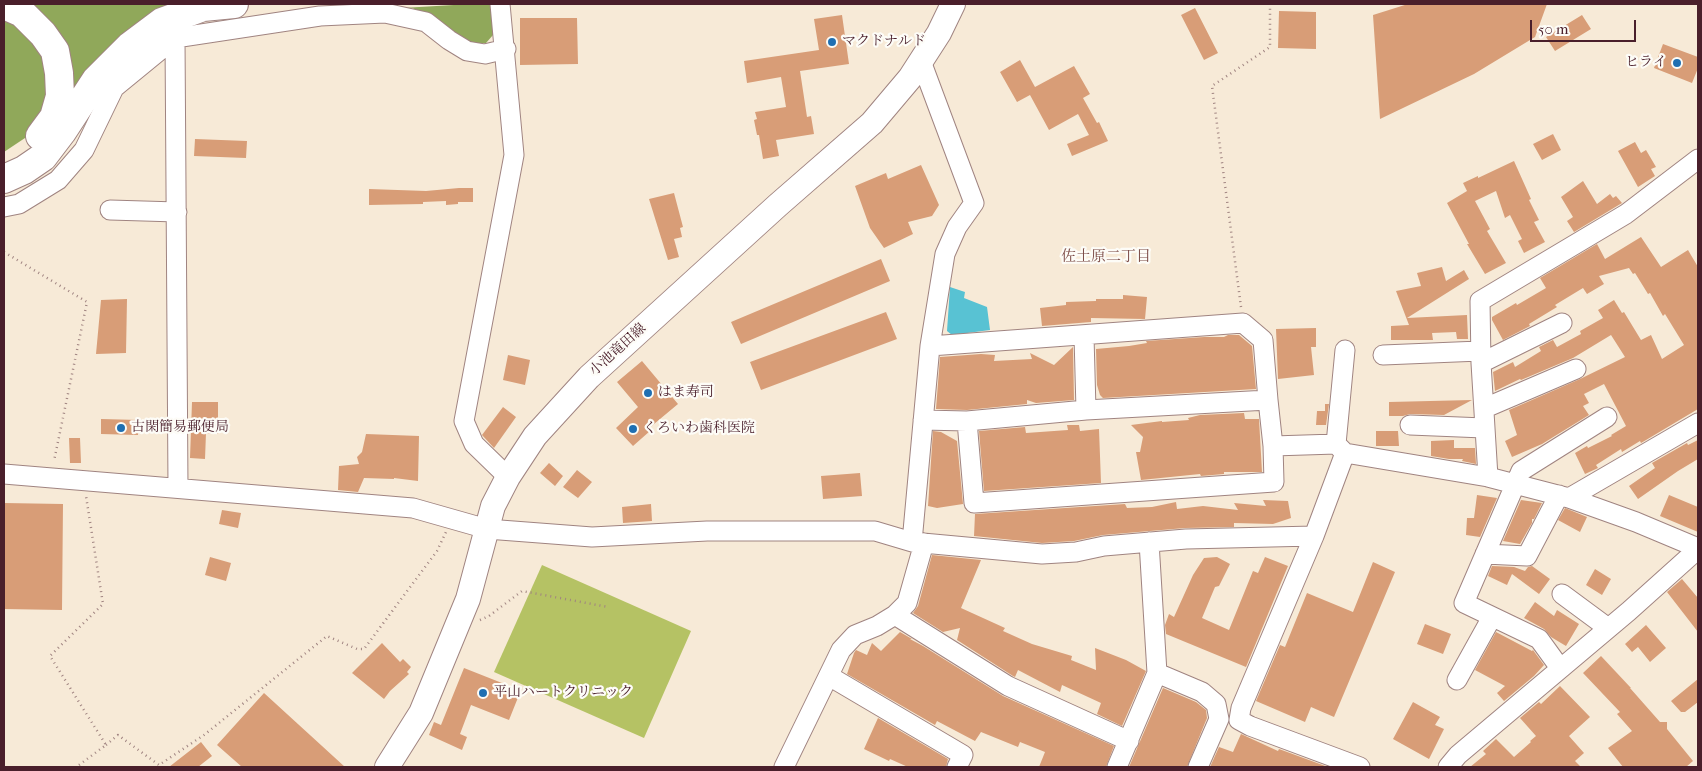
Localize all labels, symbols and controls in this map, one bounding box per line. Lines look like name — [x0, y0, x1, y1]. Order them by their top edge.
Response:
scale bar — [1532, 10, 1638, 42]
text: 50 m — [1538, 20, 1568, 38]
place label: マクドナルド — [842, 34, 926, 50]
marker: マクドナルド — [826, 36, 838, 48]
place label: ヒライ — [1625, 55, 1667, 71]
marker: ヒライ — [1671, 57, 1683, 69]
district label: 佐土原二丁目 — [1061, 248, 1151, 266]
street label: 小池竜田線 — [586, 320, 650, 380]
place label: はま寿司 — [658, 385, 714, 401]
marker: はま寿司 — [642, 387, 654, 399]
place label: 古閑簡易郵便局 — [131, 420, 229, 436]
place label: くろいわ歯科医院 — [643, 421, 755, 437]
marker: 古閑簡易郵便局 — [115, 422, 127, 434]
marker: くろいわ歯科医院 — [627, 423, 639, 435]
place label: 平山ハートクリニック — [493, 685, 633, 701]
marker: 平山ハートクリニック — [477, 687, 489, 699]

